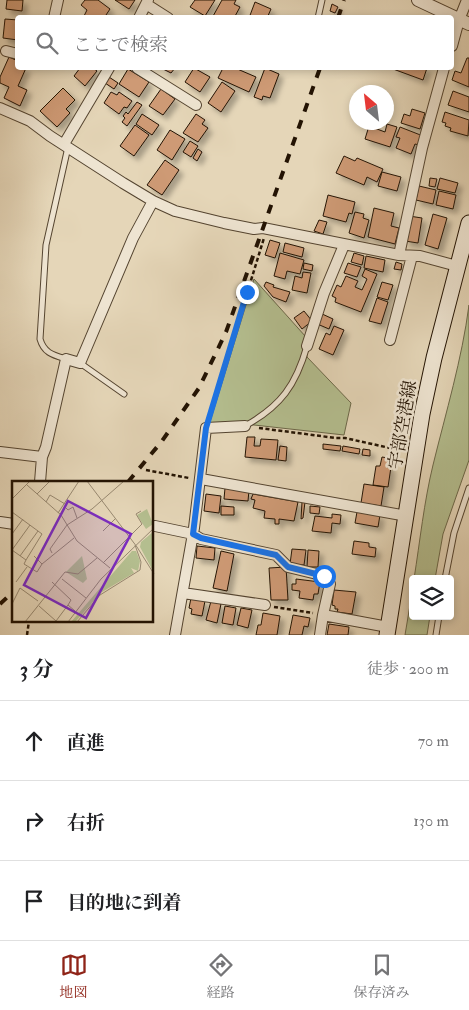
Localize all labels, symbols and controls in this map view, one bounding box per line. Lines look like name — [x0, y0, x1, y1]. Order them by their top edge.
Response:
search box — [15, 15, 454, 70]
icon: search — [33, 29, 61, 57]
text: ここで検索 — [73, 33, 168, 57]
north arrow — [349, 85, 394, 130]
route end — [236, 281, 259, 304]
street label: 宇部空港線 — [384, 379, 422, 471]
inset map — [12, 481, 154, 622]
route start — [313, 565, 336, 588]
map controls — [409, 575, 454, 620]
button: layers — [409, 575, 454, 620]
text: 3 分 — [20, 656, 53, 683]
text: 徒歩 · 200 m — [367, 659, 449, 679]
icon: ahead — [20, 727, 48, 755]
text: 直進 — [67, 731, 105, 755]
text: 70 m — [418, 731, 449, 751]
icon: right — [20, 807, 48, 835]
text: 右折 — [67, 811, 105, 835]
text: 130 m — [413, 811, 449, 831]
icon: arrive — [20, 887, 48, 915]
text: 目的地に到着 — [67, 891, 181, 915]
tab: 地図 — [60, 951, 88, 1001]
tab: 経路 — [207, 951, 235, 1001]
tab: 保存済み — [354, 951, 410, 1001]

